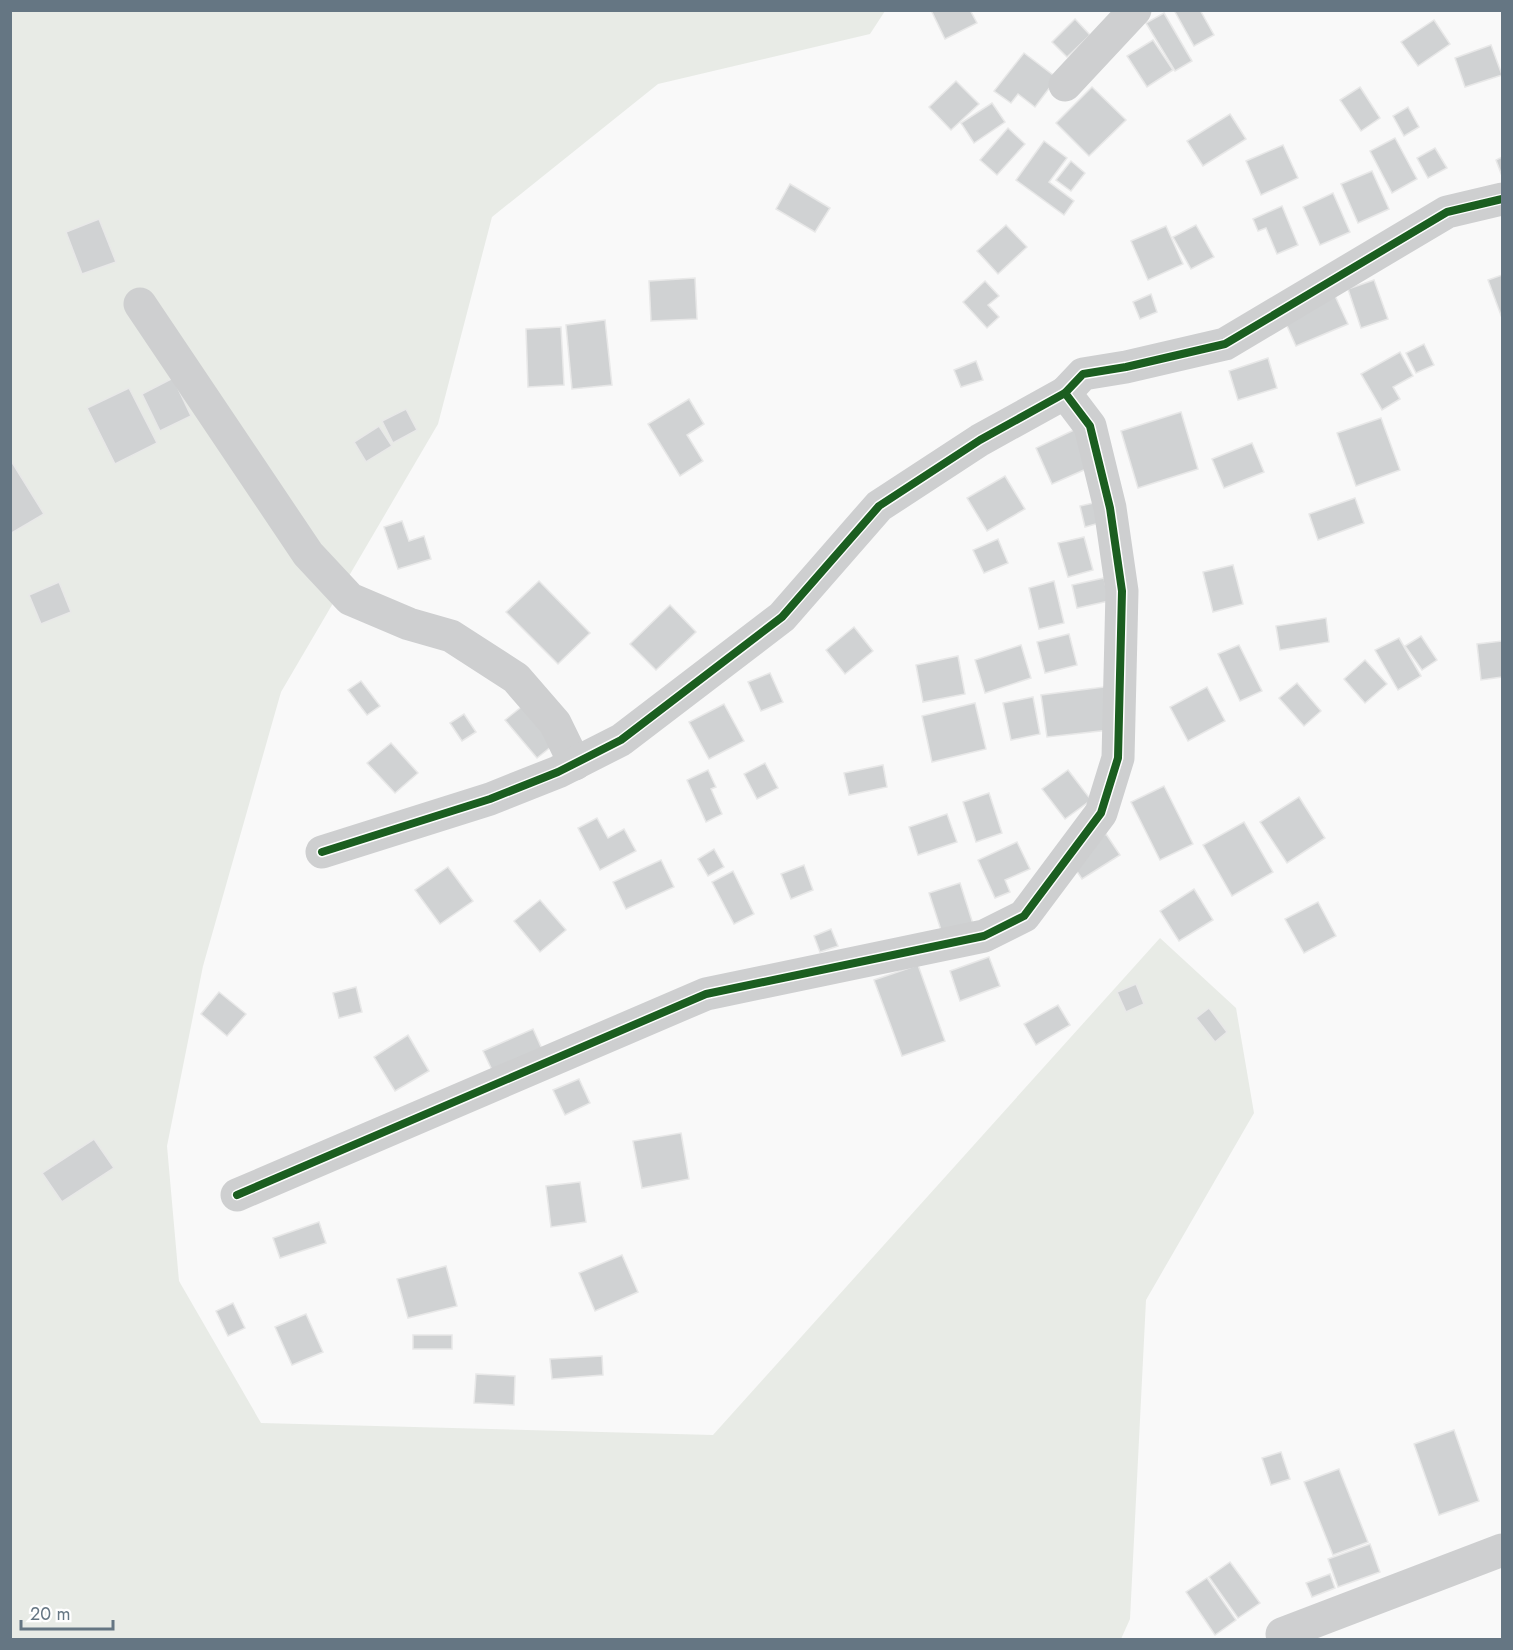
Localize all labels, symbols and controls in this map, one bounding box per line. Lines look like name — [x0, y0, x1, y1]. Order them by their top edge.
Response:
scale bar — [21, 1593, 112, 1631]
text: 20 m — [30, 1601, 70, 1627]

